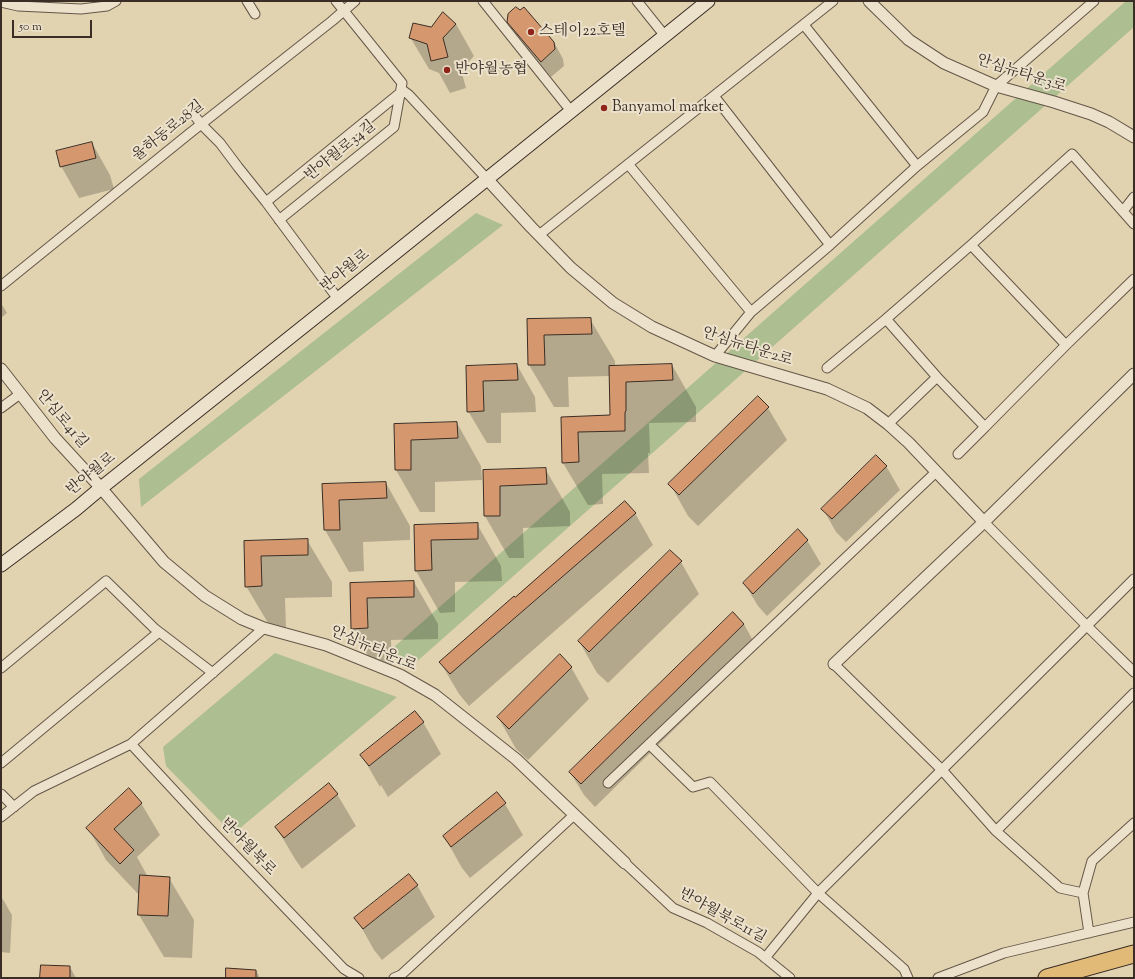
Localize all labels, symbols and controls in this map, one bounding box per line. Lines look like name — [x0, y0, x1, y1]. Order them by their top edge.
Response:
scale bar — [14, 12, 94, 38]
text: 50 m — [19, 18, 42, 36]
place label: 스테이22호텔 — [539, 23, 625, 41]
marker: 스테이22호텔 — [526, 27, 536, 37]
street label: 안심뉴타운3로 — [974, 52, 1068, 98]
place label: 반야월농협 — [455, 61, 527, 79]
marker: 반야월농협 — [442, 65, 452, 75]
street label: 율하동로28길 — [130, 98, 208, 166]
place label: Banyamol market — [612, 99, 724, 117]
marker: Banyamol market — [599, 103, 609, 113]
street label: 반야월로34길 — [302, 118, 380, 186]
street label: 반야월로 — [318, 247, 374, 297]
street label: 안심뉴타운2로 — [700, 325, 794, 371]
street label: 안심로41길 — [31, 387, 91, 453]
street label: 반야월로 — [64, 450, 120, 500]
street label: 안심뉴타운1로 — [327, 624, 419, 676]
street label: 반야월북로 — [215, 816, 279, 880]
street label: 반야월북로11길 — [675, 886, 769, 948]

